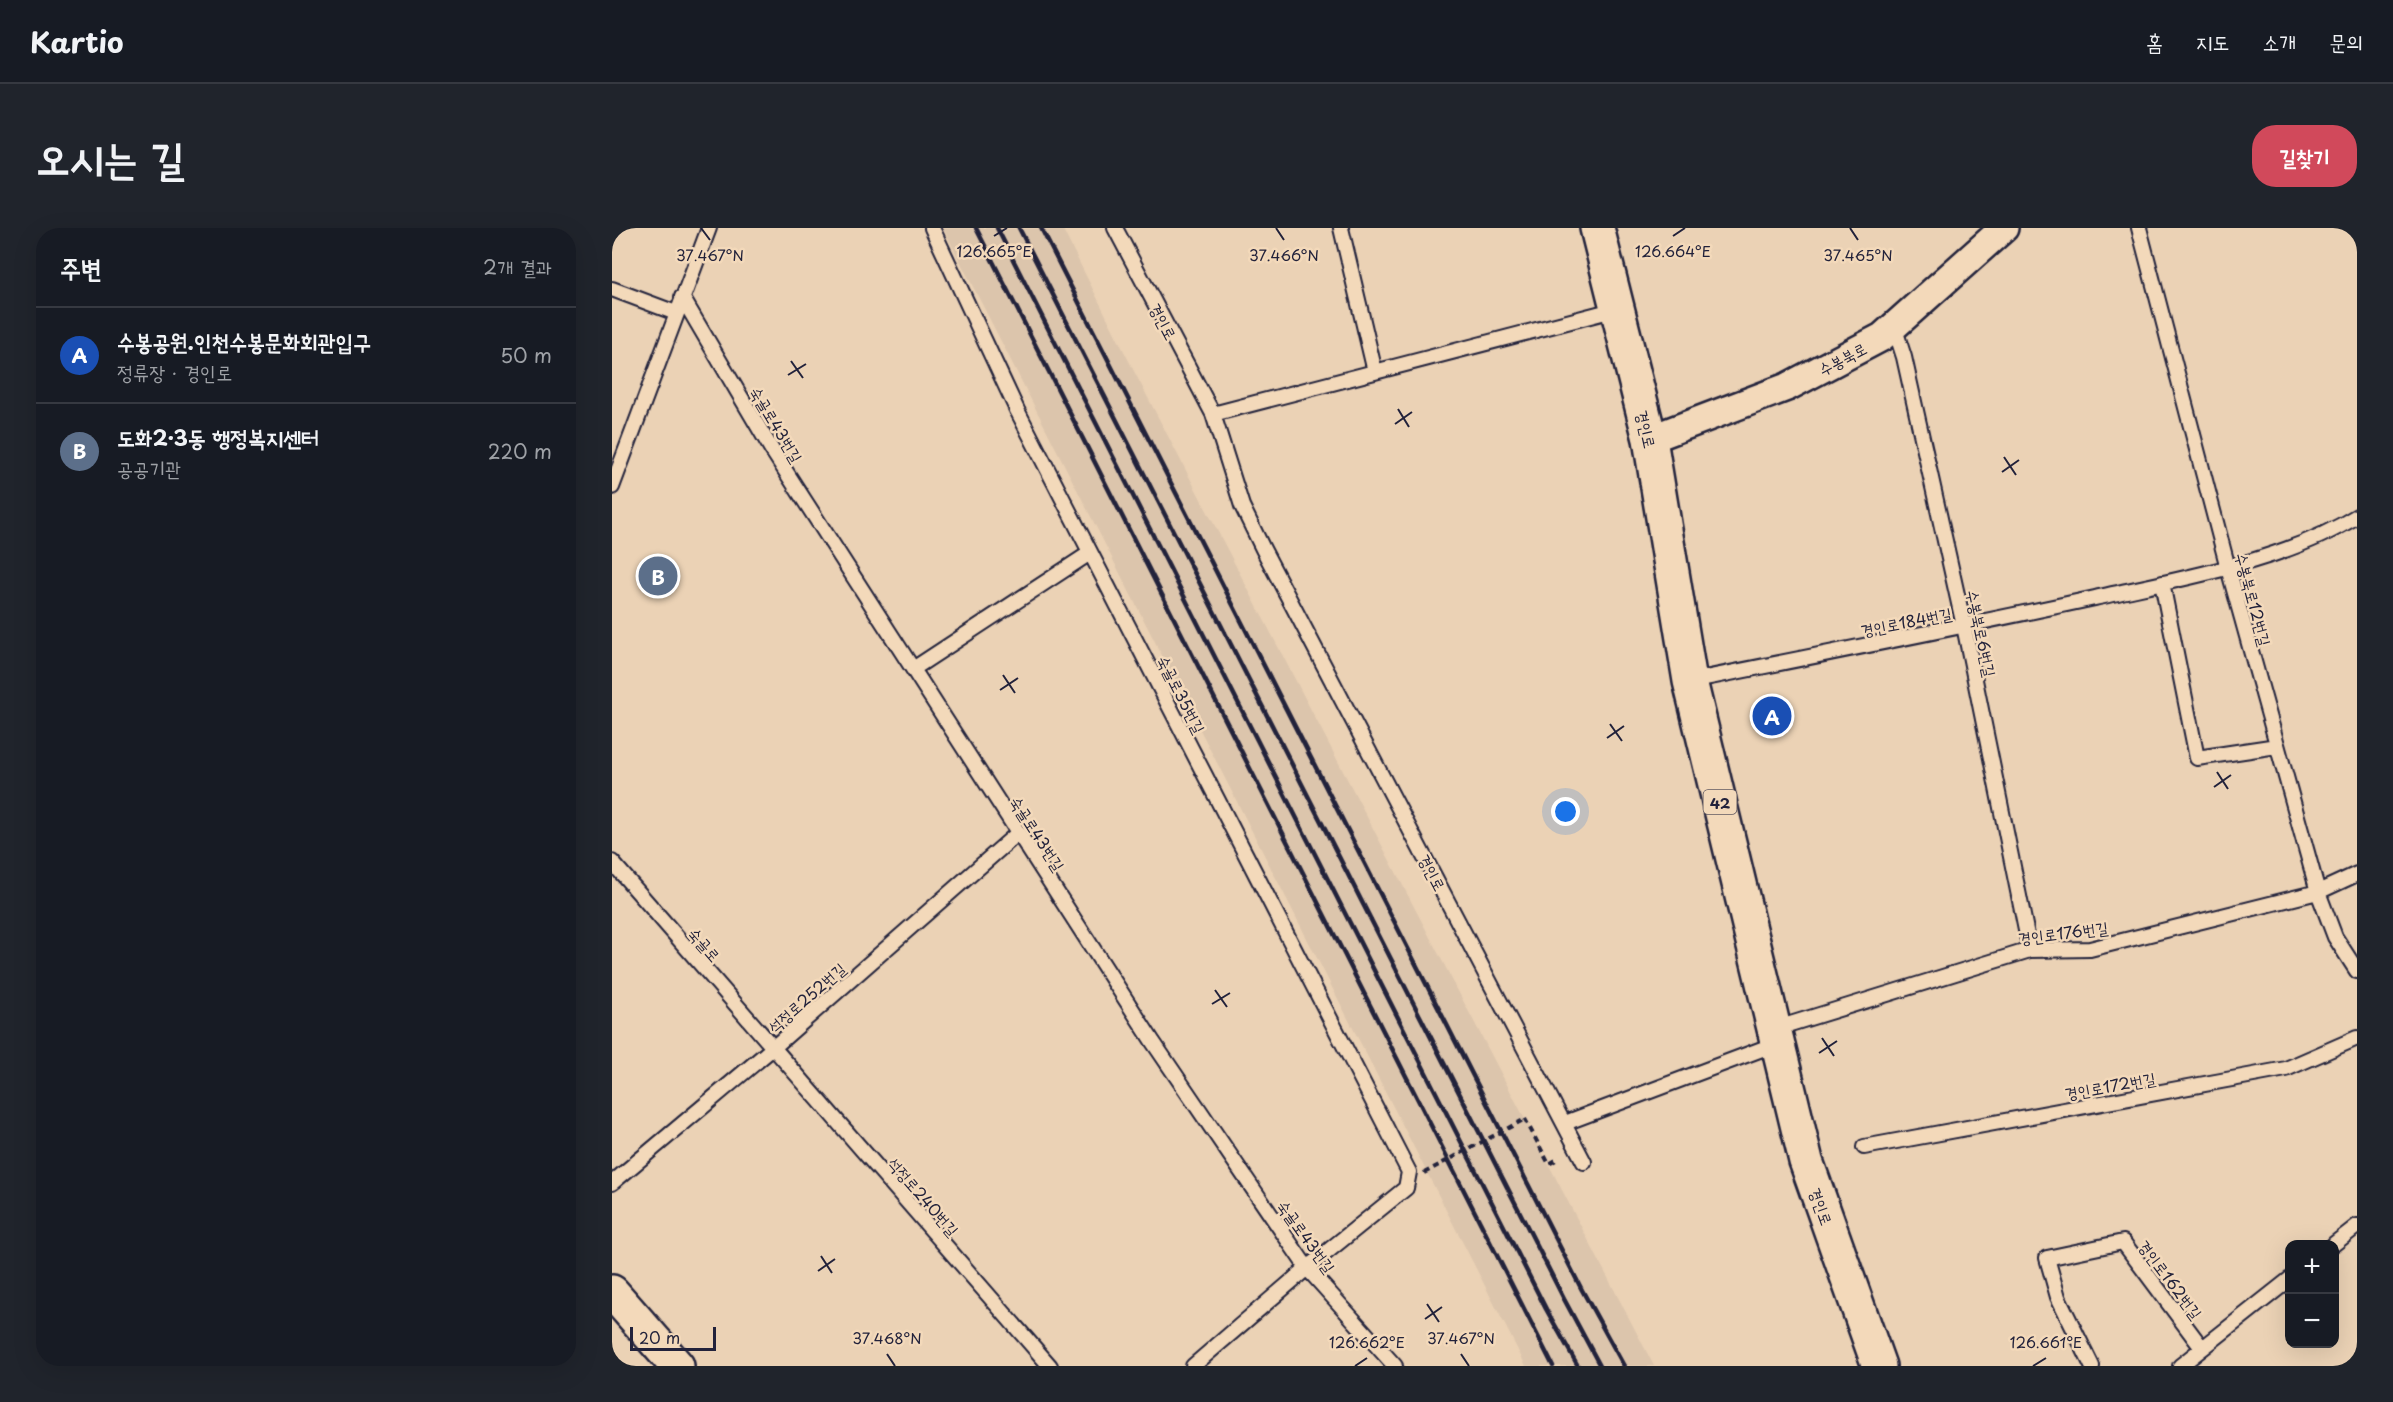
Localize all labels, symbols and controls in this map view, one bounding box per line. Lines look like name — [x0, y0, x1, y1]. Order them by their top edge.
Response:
text: Kartio — [30, 20, 124, 63]
text: 홈 — [2146, 25, 2163, 57]
text: 지도 — [2196, 25, 2229, 57]
text: 소개 — [2262, 25, 2296, 57]
text: 문의 — [2329, 25, 2363, 57]
text: 오시는 길 — [36, 125, 185, 188]
button: 길찾기 — [2252, 125, 2357, 187]
text: 126.665°E — [956, 239, 1032, 262]
text: 126.664°E — [1635, 239, 1711, 262]
text: 37.467°N — [676, 243, 744, 266]
text: 37.466°N — [1249, 243, 1319, 266]
text: 37.465°N — [1823, 243, 1893, 266]
text: 주변 — [60, 248, 102, 287]
text: 2개 결과 — [483, 252, 552, 282]
street label: 경인로 — [1144, 298, 1184, 344]
text: 수봉공원.인천수봉문화회관입구 — [117, 324, 371, 357]
street label: 수봉북로 — [1814, 335, 1870, 381]
text: A — [72, 340, 87, 370]
text: 50 m — [500, 340, 552, 370]
text: 정류장 · 경인로 — [117, 357, 232, 387]
street label: 숙골로43번길 — [745, 381, 809, 467]
street label: 경인로 — [1631, 407, 1663, 451]
text: 도화2·3동 행정복지센터 — [117, 420, 319, 453]
text: B — [73, 436, 86, 466]
text: 220 m — [488, 436, 552, 466]
text: 공공기관 — [117, 453, 181, 483]
street label: 수봉북로12번길 — [2230, 550, 2278, 648]
pin: B — [638, 554, 678, 598]
street label: 수봉북로6번길 — [1961, 587, 2003, 679]
street label: 경인로184번길 — [1858, 600, 1954, 642]
street label: 숙골로35번길 — [1152, 651, 1212, 737]
pin: A — [1752, 694, 1792, 738]
road number: 42 — [1704, 790, 1736, 814]
street label: 숙골로43번길 — [1005, 791, 1071, 875]
your location — [1551, 797, 1580, 826]
street label: 경인로 — [1413, 849, 1453, 895]
street label: 경인로176번길 — [2017, 915, 2110, 949]
street label: 숙골로 — [683, 922, 727, 966]
street label: 석정로252번길 — [762, 956, 850, 1038]
street label: 경인로172번길 — [2063, 1065, 2157, 1105]
street label: 석정로240번길 — [883, 1151, 965, 1241]
street label: 경인로 — [1804, 1184, 1840, 1228]
street label: 숙골로43번길 — [1272, 1195, 1342, 1278]
street label: 경인로162번길 — [2133, 1234, 2209, 1324]
map controls — [2285, 1240, 2339, 1348]
button: + — [2285, 1240, 2339, 1294]
button: − — [2285, 1294, 2339, 1348]
scale bar — [630, 1324, 716, 1352]
text: 20 m — [639, 1325, 680, 1349]
text: 37.468°N — [852, 1326, 922, 1349]
text: 37.467°N — [1427, 1326, 1495, 1349]
text: 126.662°E — [1329, 1330, 1405, 1353]
text: 126.661°E — [2010, 1330, 2082, 1353]

